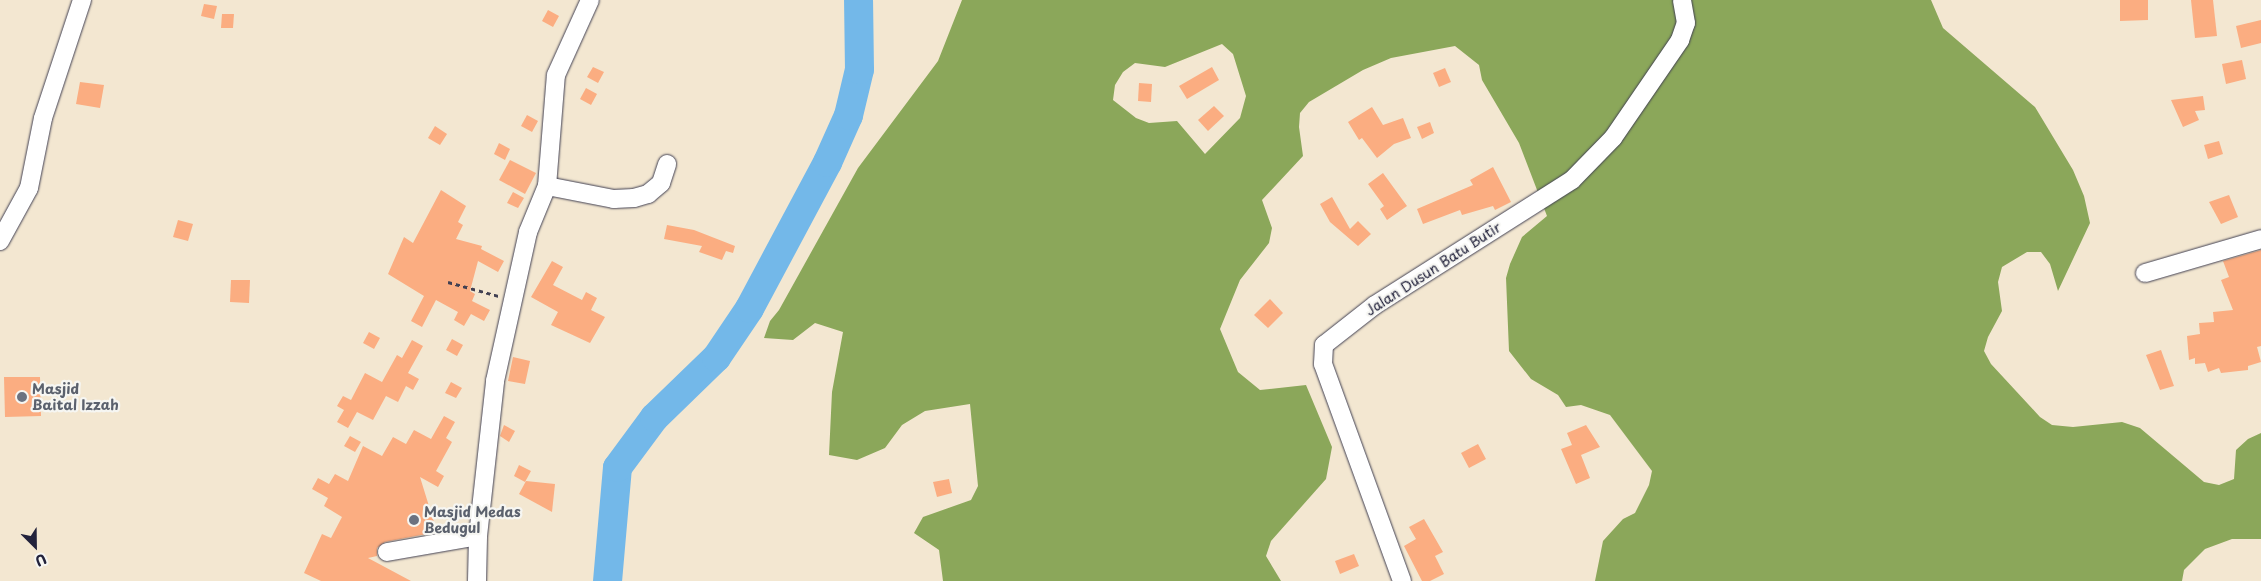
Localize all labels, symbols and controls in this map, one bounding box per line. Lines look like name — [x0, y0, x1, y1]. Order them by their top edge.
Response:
street label: Jalan Dusun Batu Butir — [1362, 219, 1504, 319]
place label: Masjid Baital Izzah — [32, 381, 120, 414]
marker: Masjid Baital Izzah — [16, 391, 28, 403]
place label: Masjid Medas Bedugul — [424, 504, 521, 536]
marker: Masjid Medas Bedugul — [408, 514, 420, 526]
north arrow — [10, 521, 60, 571]
text: U — [32, 549, 50, 572]

